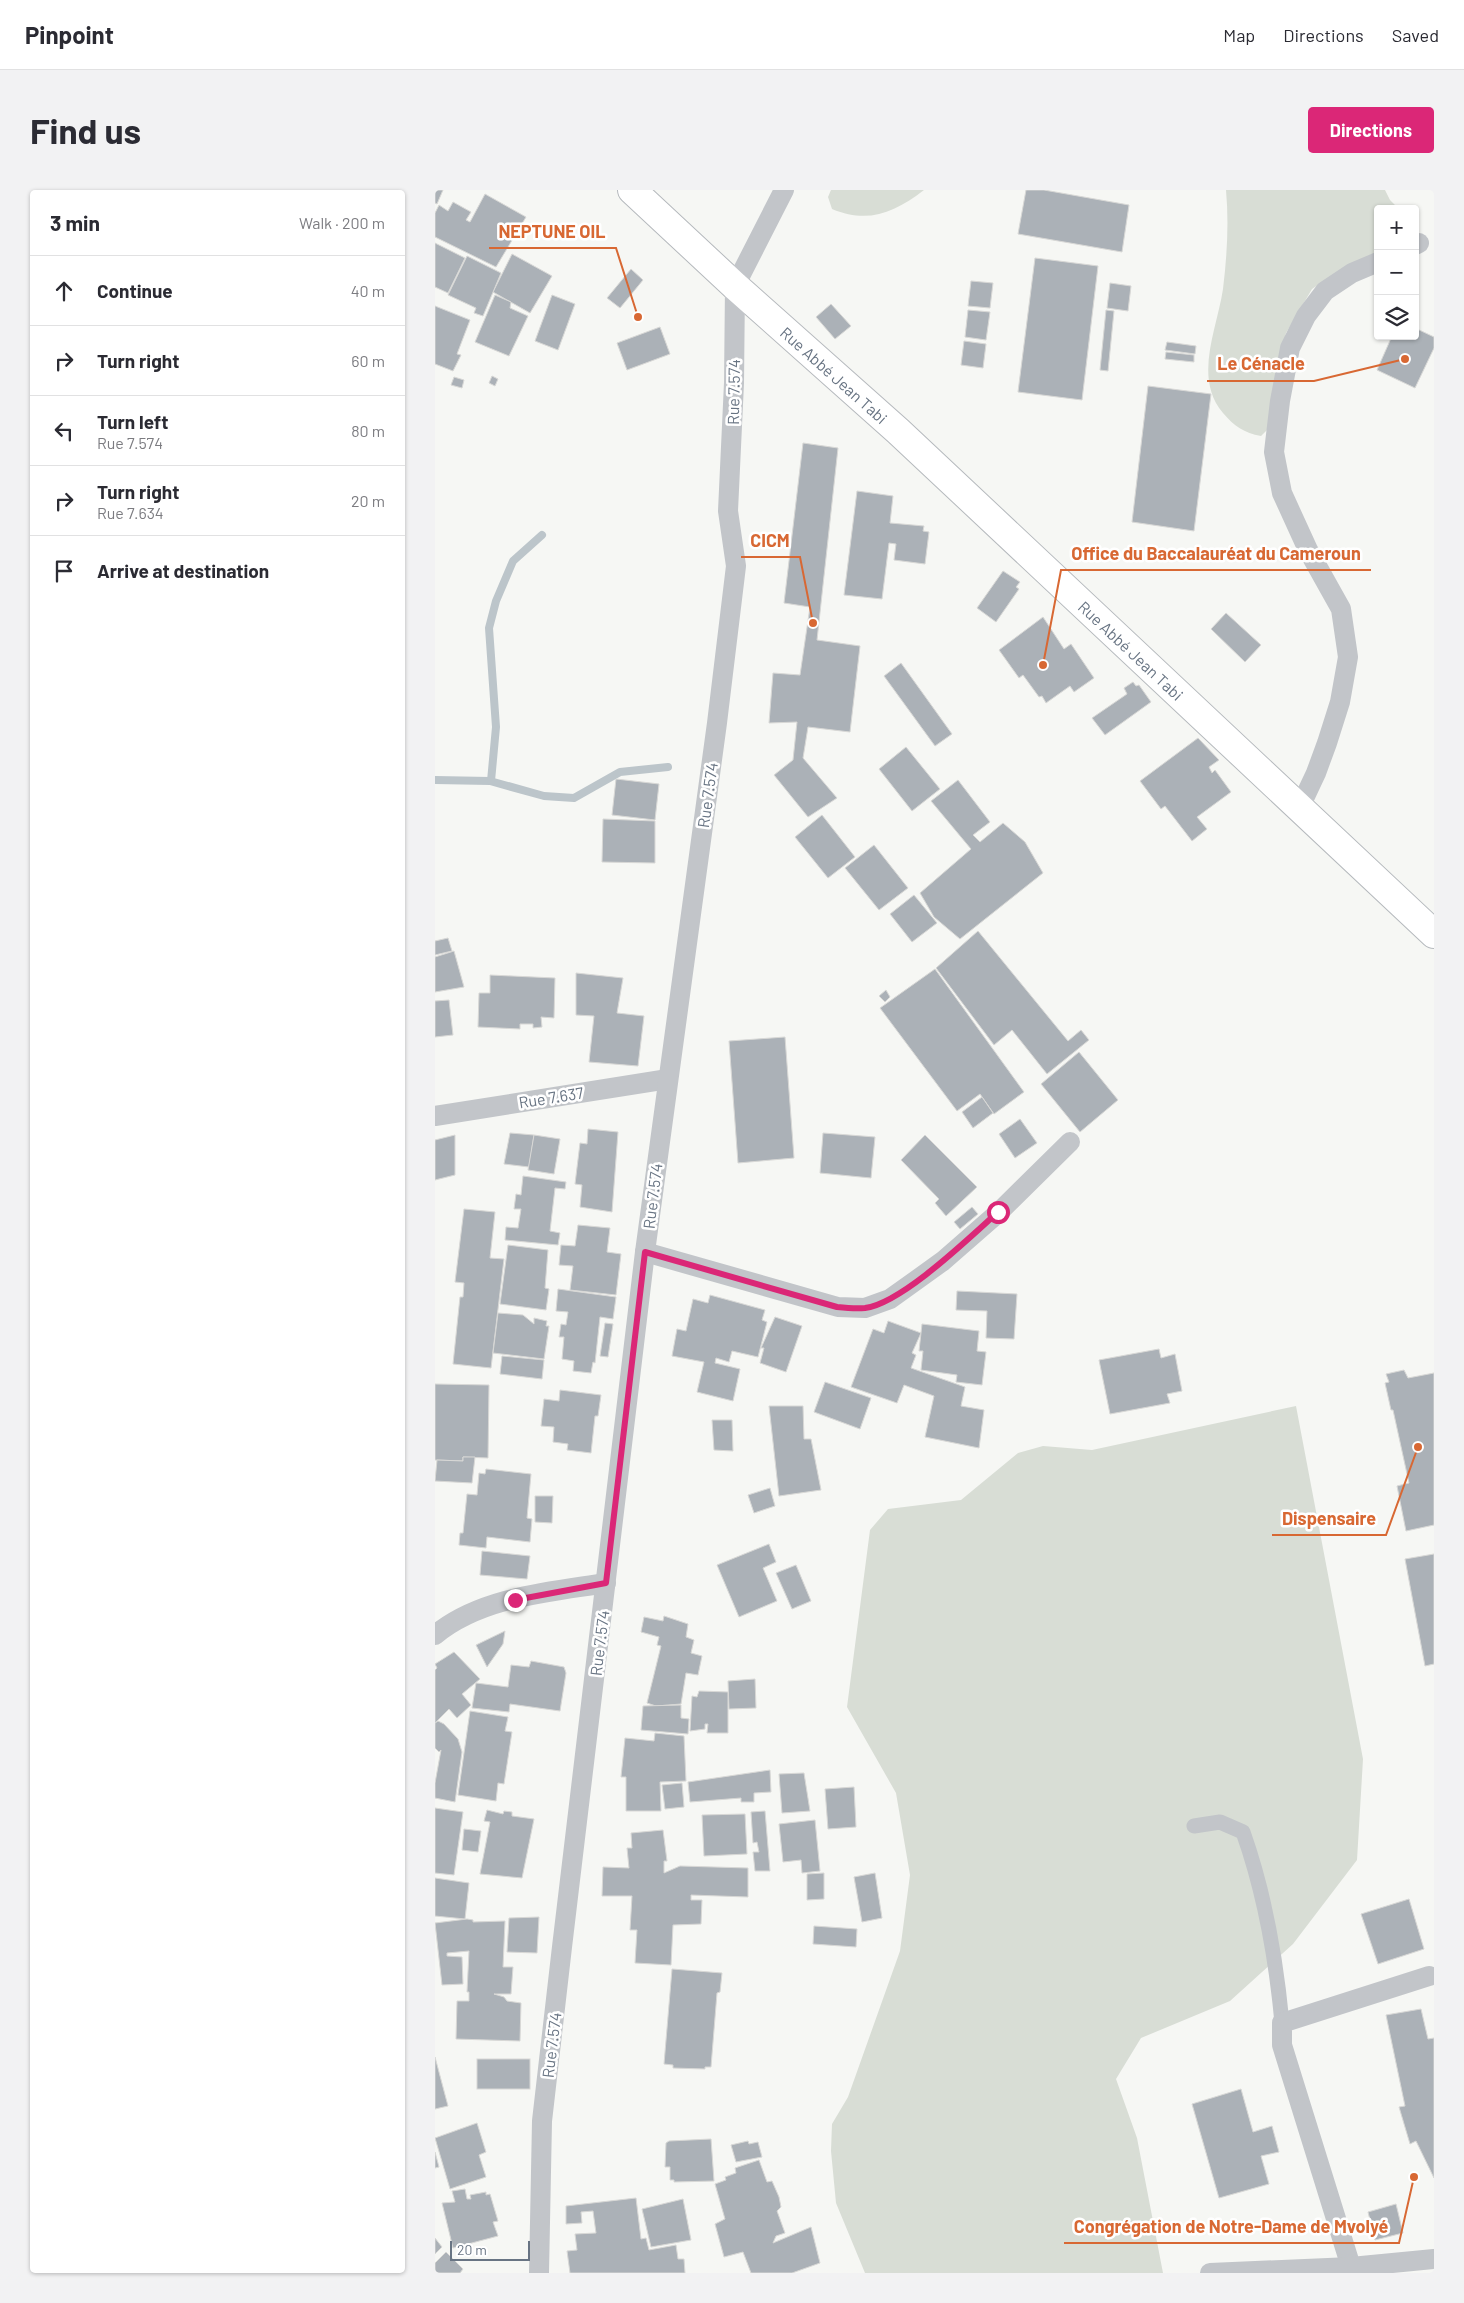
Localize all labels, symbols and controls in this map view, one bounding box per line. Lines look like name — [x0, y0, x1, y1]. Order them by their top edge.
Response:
text: Pinpoint — [25, 20, 114, 49]
text: Map — [1223, 24, 1255, 46]
text: Directions — [1283, 24, 1364, 46]
text: Saved — [1392, 24, 1439, 46]
button: Directions — [1308, 107, 1434, 153]
text: Find us — [30, 109, 141, 151]
map controls — [1374, 205, 1419, 340]
button: + — [1374, 205, 1419, 250]
text: 3 min — [50, 210, 100, 235]
text: Walk · 200 m — [299, 213, 385, 232]
callout: NEPTUNE OIL — [489, 215, 616, 248]
text: NEPTUNE OIL — [498, 220, 606, 242]
button: − — [1374, 250, 1419, 295]
icon: ahead — [50, 277, 78, 305]
text: Continue — [97, 279, 173, 302]
text: 40 m — [351, 281, 385, 300]
button: layers — [1374, 295, 1419, 340]
street label: Rue Abbé Jean Tabi — [777, 322, 892, 427]
icon: right — [50, 347, 78, 375]
callout: Le Cénacle — [1207, 348, 1314, 381]
text: Turn right — [97, 349, 179, 372]
text: 60 m — [351, 351, 385, 370]
text: Le Cénacle — [1217, 352, 1305, 374]
street label: Rue 7.574 — [723, 359, 743, 425]
text: Turn left — [97, 410, 168, 433]
icon: left — [50, 417, 78, 445]
text: 80 m — [351, 421, 385, 440]
text: Rue 7.574 — [97, 433, 163, 452]
text: Turn right — [97, 480, 179, 503]
icon: right — [50, 487, 78, 515]
text: 20 m — [351, 491, 385, 510]
text: Rue 7.634 — [97, 503, 164, 522]
callout: CICM — [741, 524, 800, 557]
text: CICM — [750, 529, 790, 551]
callout: Office du Baccalauréat du Cameroun — [1061, 537, 1371, 570]
text: Office du Baccalauréat du Cameroun — [1071, 542, 1361, 564]
icon: arrive — [50, 557, 78, 585]
text: Arrive at destination — [97, 559, 269, 582]
street label: Rue Abbé Jean Tabi — [1075, 596, 1188, 704]
street label: Rue 7.574 — [693, 761, 721, 829]
street label: Rue 7.637 — [517, 1082, 585, 1112]
street label: Rue 7.574 — [639, 1162, 665, 1230]
route start — [987, 1201, 1010, 1224]
callout: Dispensaire — [1272, 1502, 1386, 1535]
text: Dispensaire — [1282, 1507, 1376, 1529]
route end — [504, 1589, 527, 1612]
street label: Rue 7.574 — [586, 1609, 612, 1677]
street label: Rue 7.574 — [538, 2011, 564, 2079]
callout: Congrégation de Notre-Dame de Mvolyé — [1064, 2210, 1399, 2243]
text: Congrégation de Notre-Dame de Mvolyé — [1074, 2215, 1388, 2237]
scale bar — [450, 2238, 530, 2261]
text: 20 m — [457, 2241, 487, 2258]

